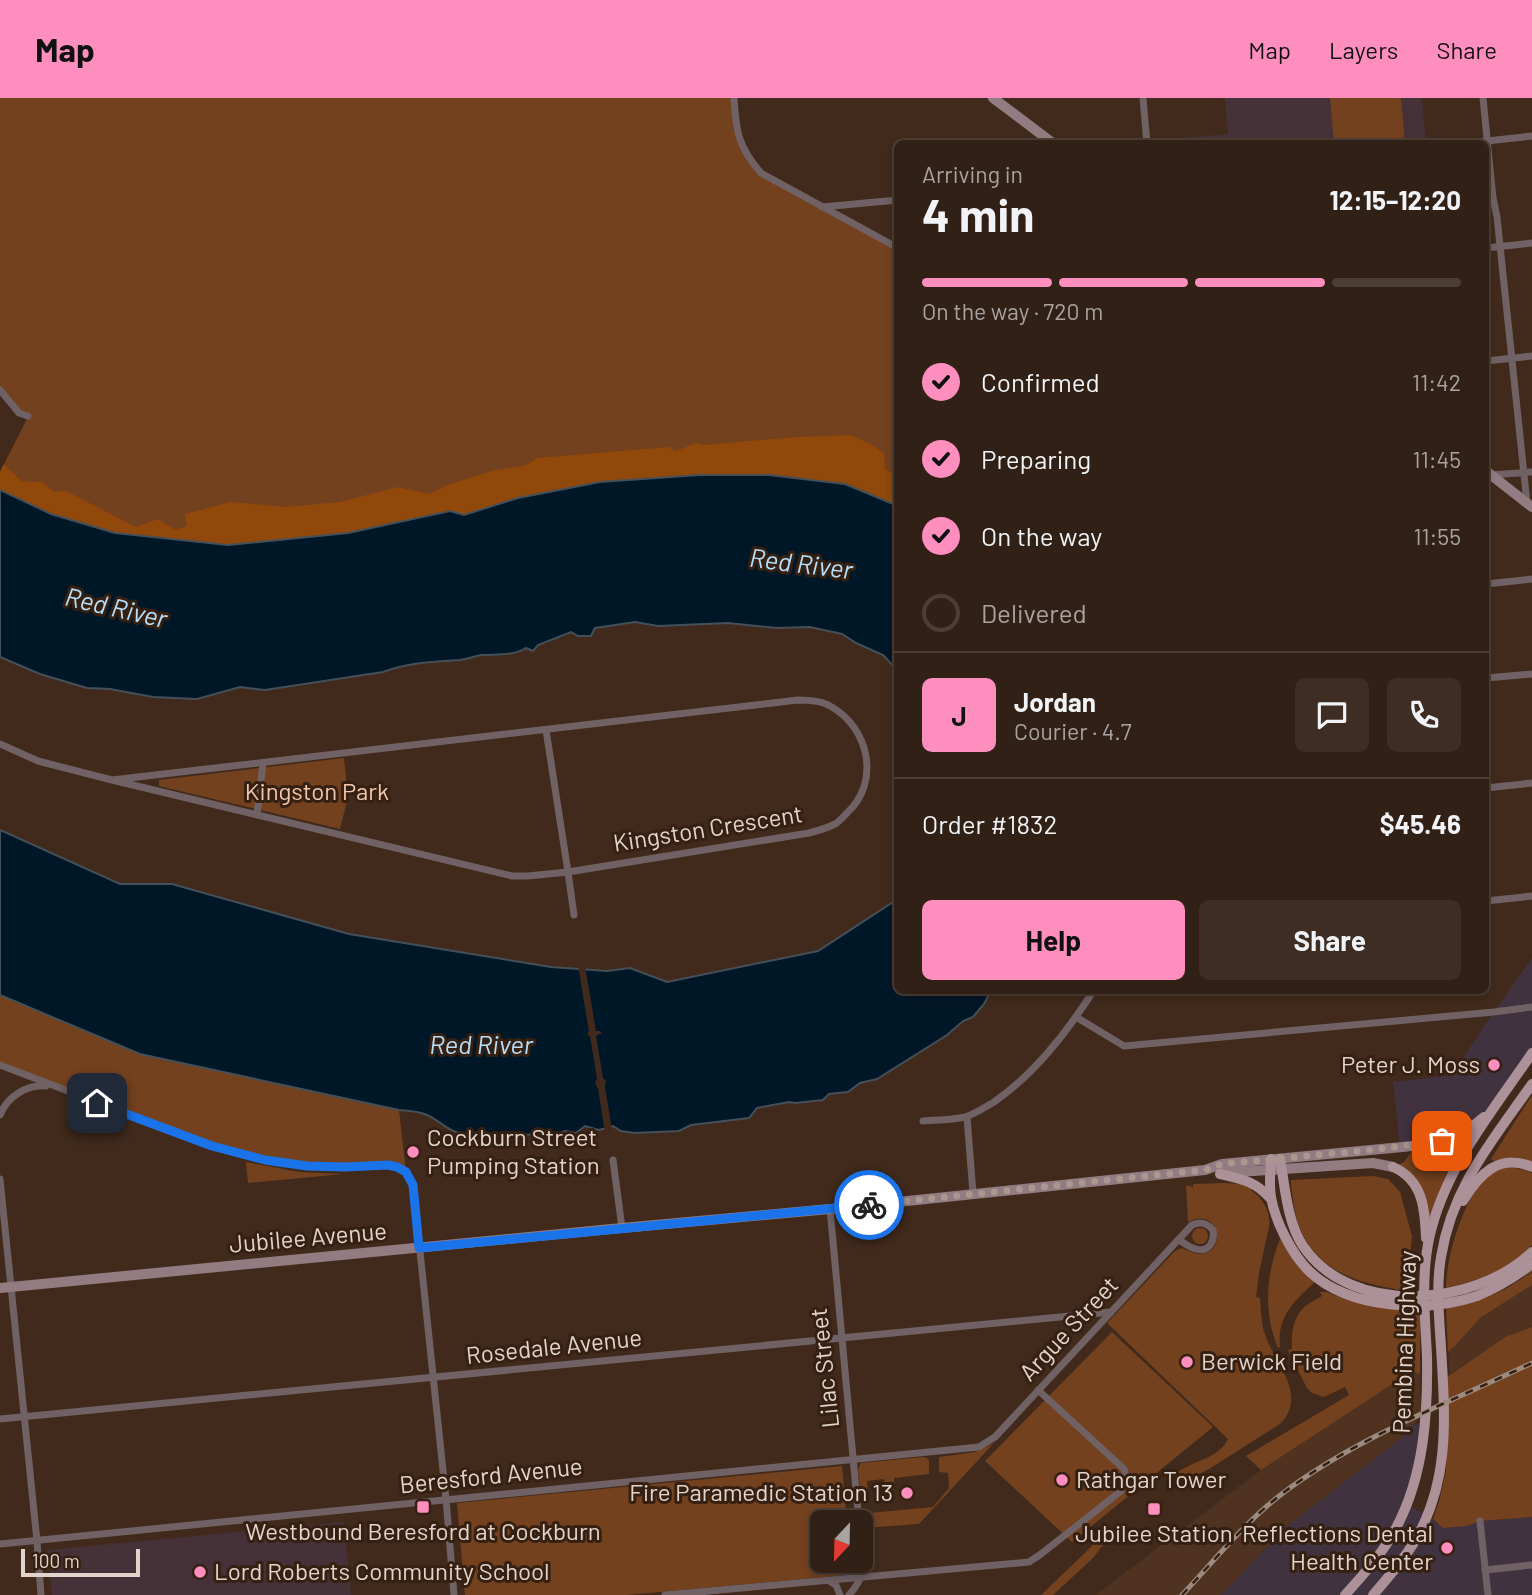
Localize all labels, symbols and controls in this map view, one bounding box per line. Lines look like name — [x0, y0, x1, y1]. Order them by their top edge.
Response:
text: Map — [35, 29, 95, 69]
text: Map — [1248, 35, 1291, 64]
text: Layers — [1329, 35, 1398, 64]
text: Share — [1436, 35, 1497, 64]
text: Arriving in — [922, 160, 1023, 188]
text: 12:15–12:20 — [1330, 184, 1461, 215]
text: 4 min — [922, 186, 1034, 241]
text: On the way · 720 m — [922, 297, 1103, 325]
icon: check — [922, 363, 960, 401]
text: Confirmed — [981, 366, 1100, 397]
text: 11:42 — [1412, 368, 1461, 396]
icon: check — [922, 440, 960, 478]
text: Preparing — [981, 443, 1091, 474]
text: 11:45 — [1413, 445, 1461, 473]
icon: check — [922, 517, 960, 555]
text: On the way — [981, 520, 1102, 551]
text: 11:55 — [1413, 522, 1461, 550]
water label: Red River — [748, 541, 855, 584]
water label: Red River — [62, 580, 171, 633]
text: Delivered — [981, 597, 1087, 628]
button: chat — [1295, 678, 1369, 752]
button: phone — [1387, 678, 1461, 752]
text: Jordan — [1014, 686, 1096, 717]
text: J — [951, 700, 967, 731]
text: Courier · 4.7 — [1014, 717, 1132, 745]
park label: Kingston Park — [245, 776, 389, 805]
street label: Kingston Crescent — [611, 798, 804, 857]
text: Order #1832 — [922, 808, 1057, 839]
text: $45.46 — [1380, 808, 1461, 839]
button: Help — [922, 900, 1185, 980]
button: Share — [1199, 900, 1461, 980]
water label: Red River — [429, 1028, 534, 1059]
place label: Peter J. Moss — [1341, 1049, 1480, 1078]
marker: Peter J. Moss — [1486, 1057, 1502, 1073]
pin — [67, 1073, 127, 1133]
icon: home — [78, 1084, 116, 1122]
pin — [1412, 1111, 1472, 1171]
place label: Cockburn Street Pumping Station — [427, 1122, 600, 1179]
icon: bag — [1423, 1122, 1461, 1160]
marker: Cockburn Street Pumping Station — [405, 1144, 421, 1160]
courier — [834, 1170, 904, 1240]
icon: bike — [850, 1186, 888, 1224]
street label: Jubilee Avenue — [228, 1215, 388, 1258]
street label: Pembina Highway — [1386, 1250, 1421, 1434]
street label: Argue Street — [1012, 1270, 1123, 1386]
street label: Lilac Street — [803, 1307, 844, 1430]
street label: Rosedale Avenue — [464, 1322, 643, 1369]
place label: Berwick Field — [1201, 1346, 1342, 1375]
marker: Berwick Field — [1179, 1354, 1195, 1370]
street label: Beresford Avenue — [398, 1450, 584, 1499]
place label: Rathgar Tower — [1076, 1464, 1226, 1493]
marker: Rathgar Tower — [1054, 1472, 1070, 1488]
place label: Fire Paramedic Station 13 — [629, 1477, 893, 1506]
marker: Fire Paramedic Station 13 — [899, 1485, 915, 1501]
marker: Westbound Beresford at Cockburn — [415, 1499, 431, 1515]
marker: Jubilee Station — [1146, 1501, 1162, 1517]
north arrow — [810, 1510, 873, 1573]
map controls — [810, 1510, 873, 1573]
place label: Westbound Beresford at Cockburn — [245, 1516, 601, 1545]
place label: Jubilee Station — [1075, 1518, 1233, 1547]
place label: Reflections Dental Health Center — [1242, 1518, 1433, 1575]
marker: Reflections Dental Health Center — [1439, 1540, 1455, 1556]
scale bar — [21, 1546, 140, 1578]
text: 100 m — [32, 1549, 80, 1572]
place label: Lord Roberts Community School — [214, 1556, 550, 1585]
marker: Lord Roberts Community School — [192, 1564, 208, 1580]

